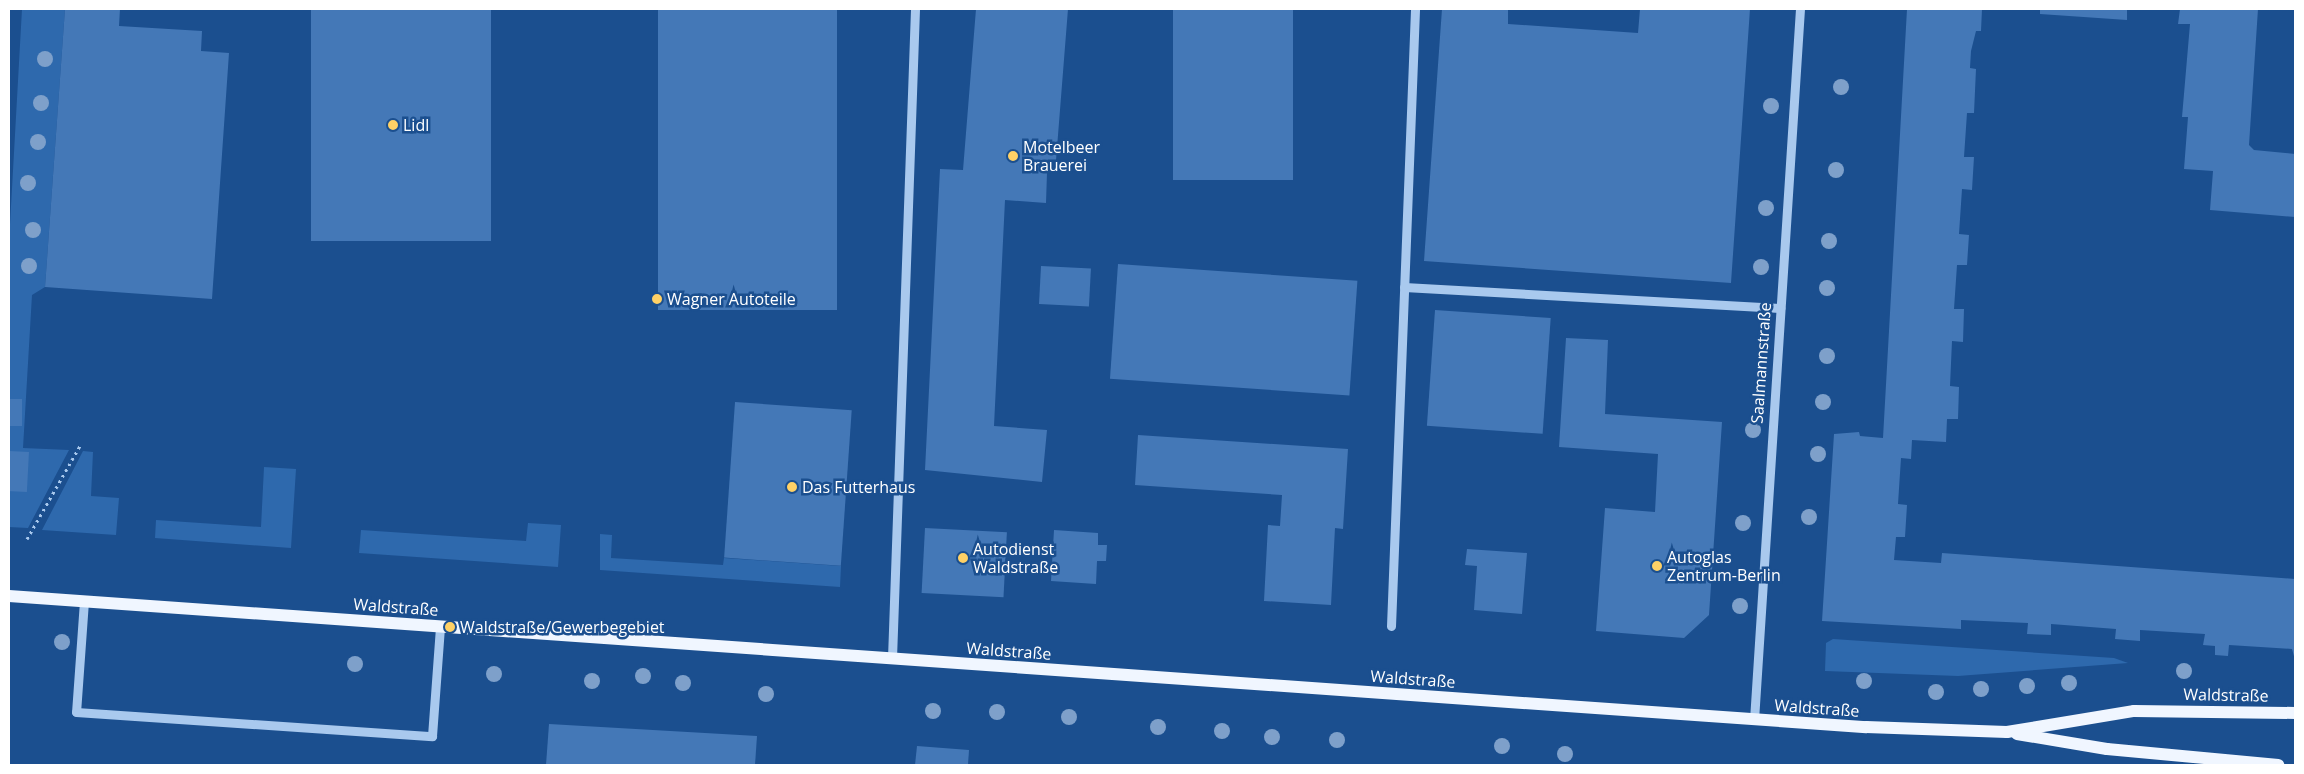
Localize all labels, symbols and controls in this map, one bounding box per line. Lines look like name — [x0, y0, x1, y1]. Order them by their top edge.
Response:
place label: Lidl — [403, 115, 429, 135]
marker: Lidl — [387, 119, 399, 131]
place label: Motelbeer Brauerei — [1023, 137, 1100, 175]
marker: Motelbeer Brauerei — [1007, 150, 1019, 162]
place label: Wagner Autoteile — [667, 289, 796, 309]
marker: Wagner Autoteile — [651, 293, 663, 305]
street label: Saalmannstraße — [1747, 302, 1775, 424]
place label: Das Futterhaus — [802, 477, 915, 497]
marker: Das Futterhaus — [786, 481, 798, 493]
place label: Autodienst Waldstraße — [973, 539, 1058, 577]
place label: Autoglas Zentrum-Berlin — [1667, 547, 1781, 585]
marker: Autodienst Waldstraße — [957, 552, 969, 564]
marker: Autoglas Zentrum-Berlin — [1651, 560, 1663, 572]
street label: Waldstraße — [353, 594, 439, 620]
place label: Waldstraße/Gewerbegebiet — [460, 617, 665, 637]
marker: Waldstraße/Gewerbegebiet — [444, 621, 456, 633]
street label: Waldstraße — [966, 638, 1052, 664]
street label: Waldstraße — [1370, 666, 1456, 692]
street label: Waldstraße — [2183, 685, 2269, 705]
street label: Waldstraße — [1774, 695, 1860, 721]

